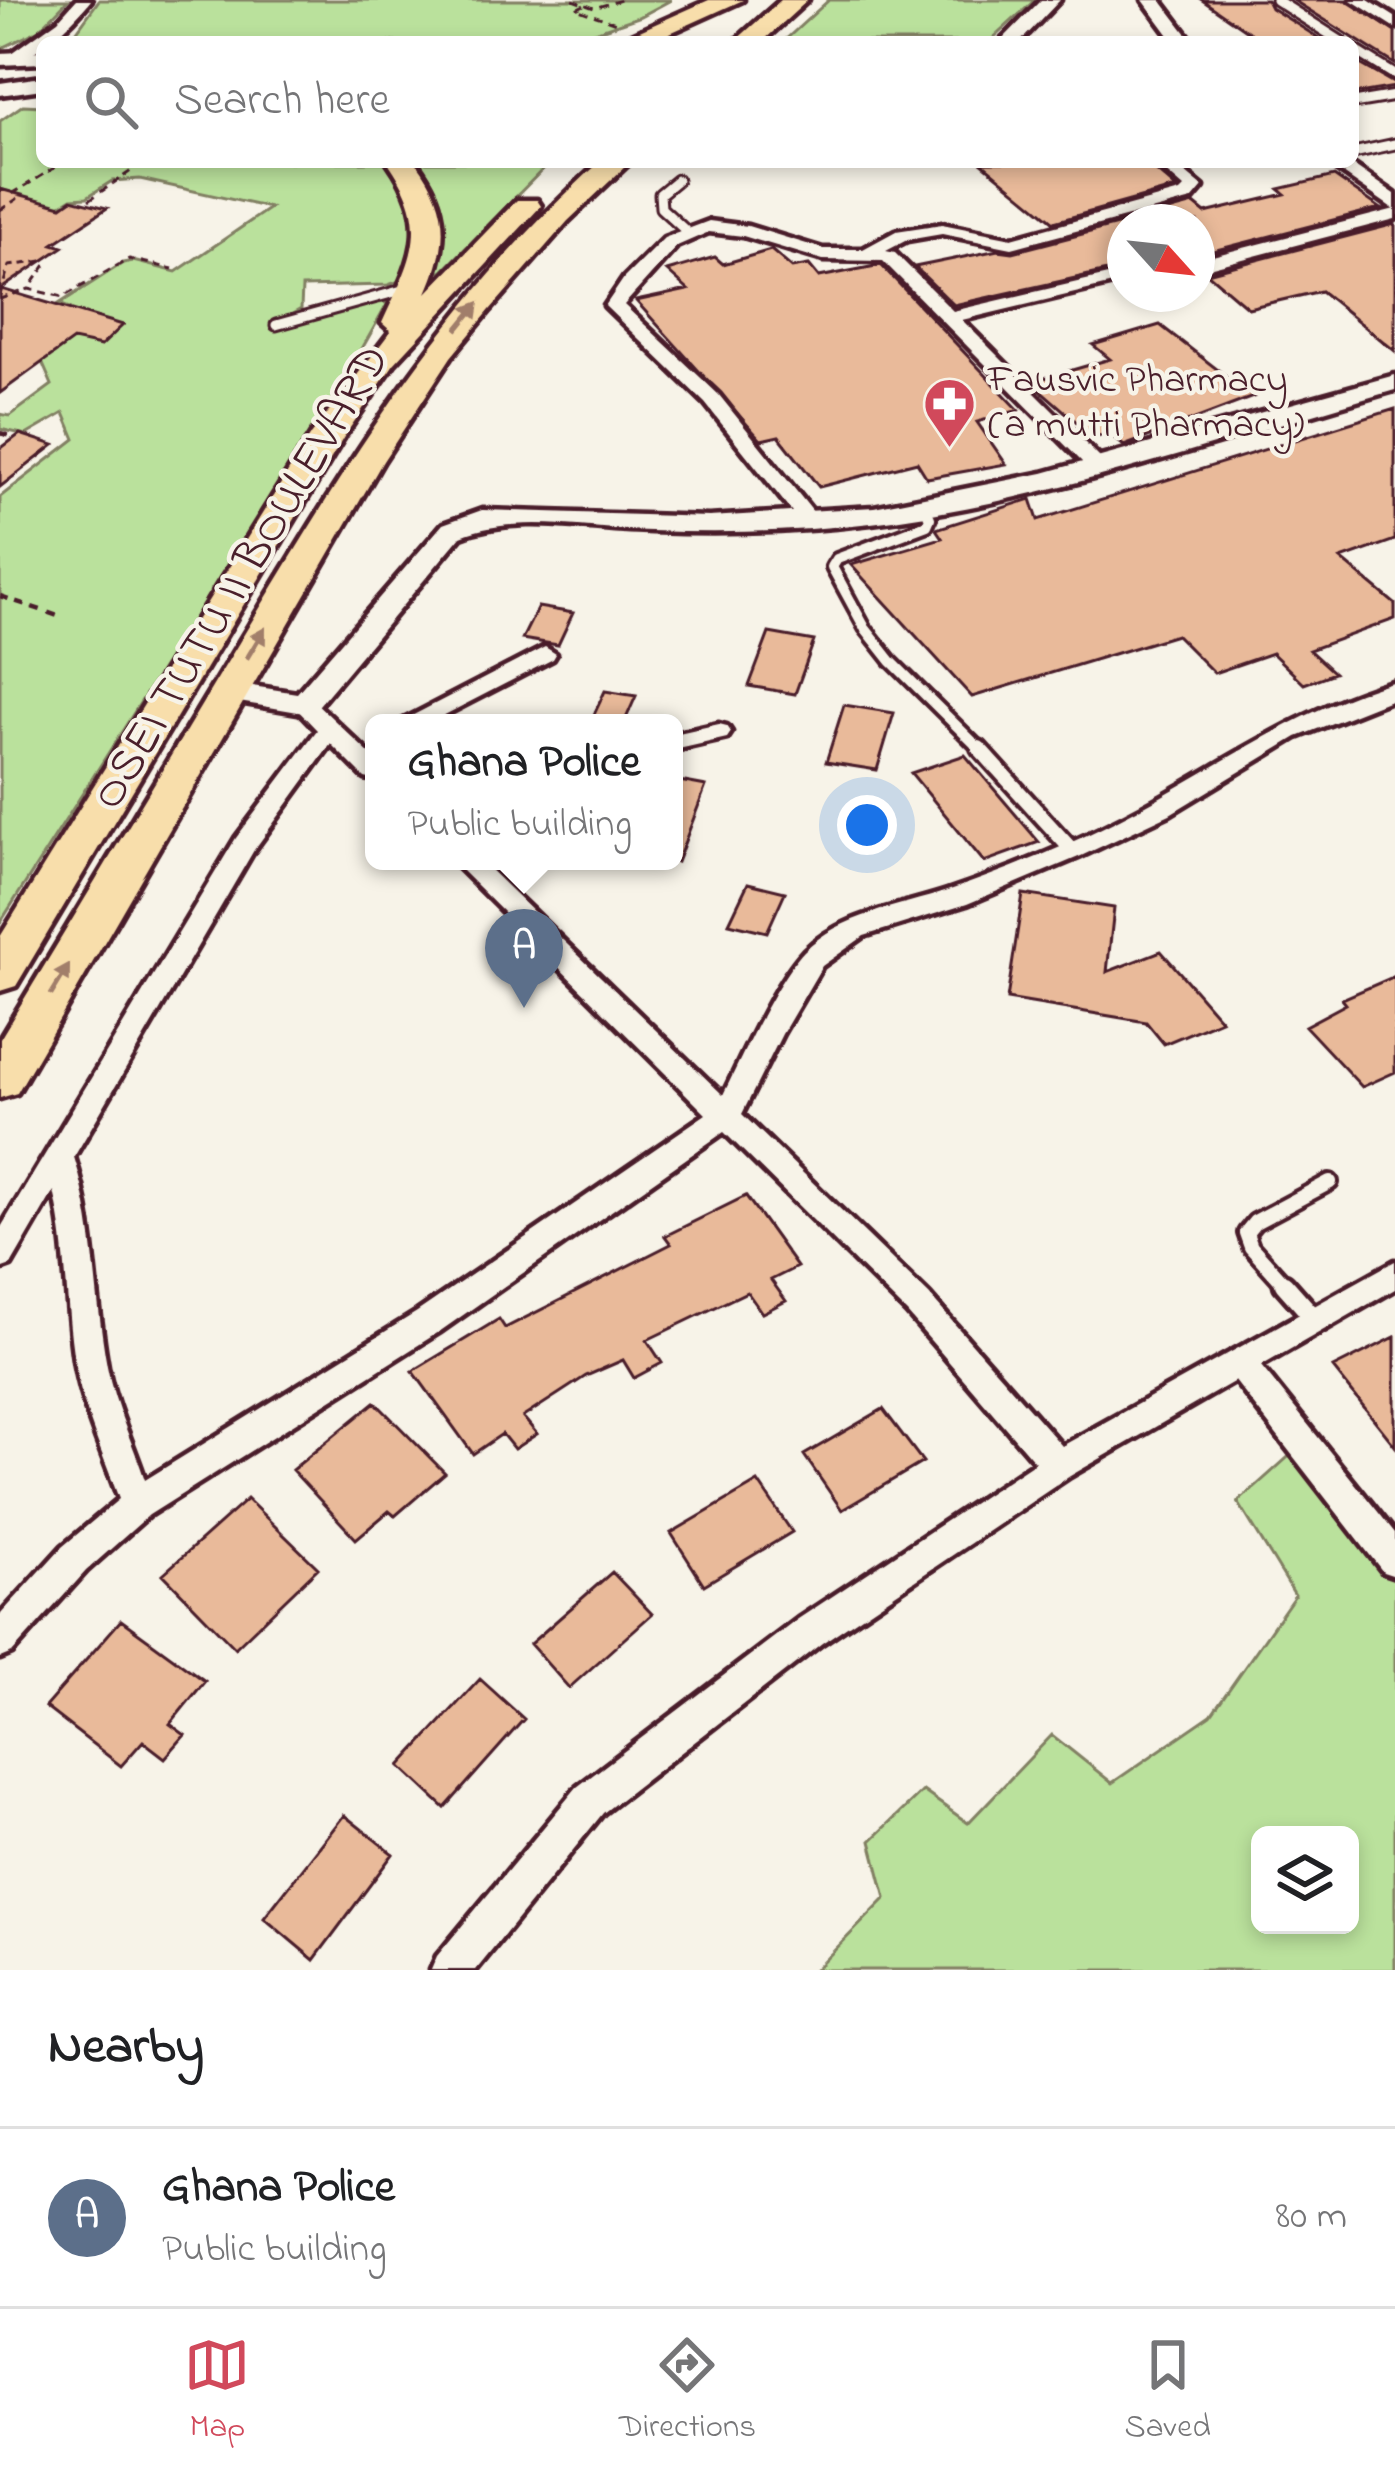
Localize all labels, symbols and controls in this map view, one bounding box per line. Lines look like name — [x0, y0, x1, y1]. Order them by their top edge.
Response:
search box — [36, 36, 1359, 168]
icon: search — [78, 69, 144, 135]
text: Search here — [174, 69, 390, 135]
north arrow — [1107, 204, 1215, 312]
one-way arrow — [455, 301, 481, 331]
street label: OSEI TUTU II BOULEVARD — [75, 332, 409, 824]
place label: Fausvic Pharmacy (a mutti Pharmacy) — [987, 353, 1304, 455]
pharmacy icon: Fausvic Pharmacy (a mutti Pharmacy) — [921, 375, 977, 449]
one-way arrow — [245, 626, 266, 660]
popup — [365, 714, 683, 870]
text: Ghana Police — [408, 731, 640, 797]
your location — [837, 795, 897, 855]
text: Public building — [408, 797, 632, 854]
pin: A — [485, 909, 563, 1008]
one-way arrow — [48, 963, 69, 997]
map controls — [1251, 1826, 1359, 1934]
button: layers — [1251, 1826, 1359, 1934]
text: Nearby — [48, 2011, 204, 2086]
text: Ghana Police — [162, 2156, 395, 2222]
text: A — [75, 2189, 99, 2246]
text: 80 m — [1276, 2189, 1347, 2246]
text: Public building — [162, 2222, 387, 2279]
tab: Map — [184, 2332, 250, 2452]
tab: Directions — [619, 2332, 756, 2452]
tab: Saved — [1125, 2332, 1211, 2452]

